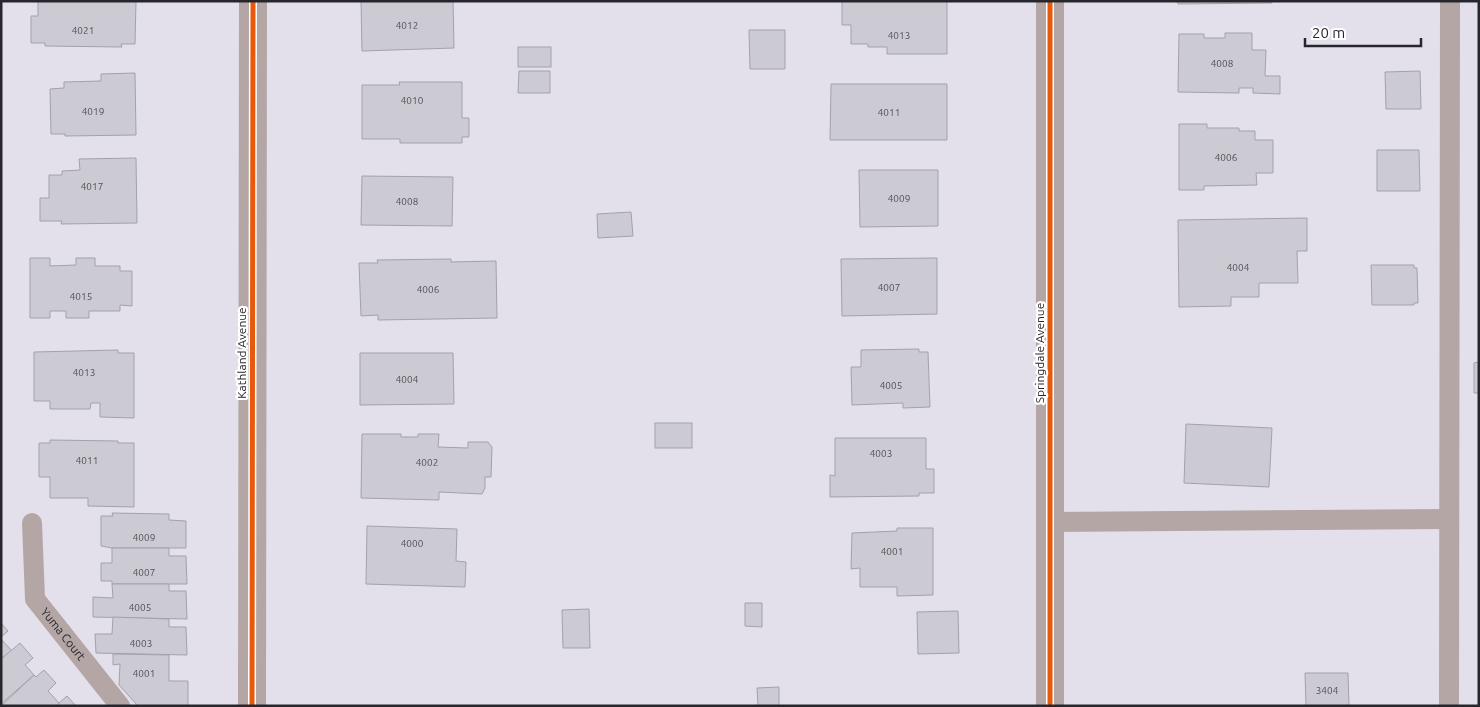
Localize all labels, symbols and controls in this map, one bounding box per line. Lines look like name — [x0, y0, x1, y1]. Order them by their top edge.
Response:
scale bar — [1305, 15, 1421, 47]
house number: 4012 — [396, 20, 418, 31]
text: 20 m — [1312, 24, 1345, 41]
house number: 4021 — [72, 25, 94, 36]
house number: 4013 — [888, 30, 910, 41]
house number: 4008 — [1211, 58, 1234, 69]
house number: 4010 — [401, 95, 424, 106]
house number: 4019 — [82, 106, 104, 117]
house number: 4011 — [878, 107, 900, 118]
house number: 4006 — [1215, 152, 1238, 163]
house number: 4017 — [81, 181, 103, 192]
house number: 4009 — [888, 193, 910, 204]
house number: 4008 — [396, 196, 419, 207]
house number: 4004 — [1227, 262, 1250, 273]
house number: 4007 — [878, 282, 900, 293]
house number: 4006 — [417, 284, 440, 295]
house number: 4015 — [70, 291, 92, 302]
street label: Springdale Avenue — [1033, 303, 1046, 403]
street label: Kathland Avenue — [235, 307, 248, 399]
house number: 4013 — [73, 367, 95, 378]
house number: 4004 — [396, 374, 419, 385]
house number: 4005 — [880, 380, 902, 391]
house number: 4003 — [870, 448, 892, 459]
house number: 4011 — [76, 455, 98, 466]
house number: 4002 — [416, 457, 438, 468]
house number: 4009 — [133, 532, 155, 543]
house number: 4000 — [401, 538, 424, 549]
house number: 4001 — [881, 546, 903, 557]
house number: 4007 — [133, 567, 155, 578]
house number: 4005 — [129, 602, 151, 613]
street label: Yuma Court — [39, 605, 88, 663]
house number: 4003 — [130, 638, 152, 649]
house number: 4001 — [133, 668, 155, 679]
house number: 3404 — [1316, 685, 1339, 696]

